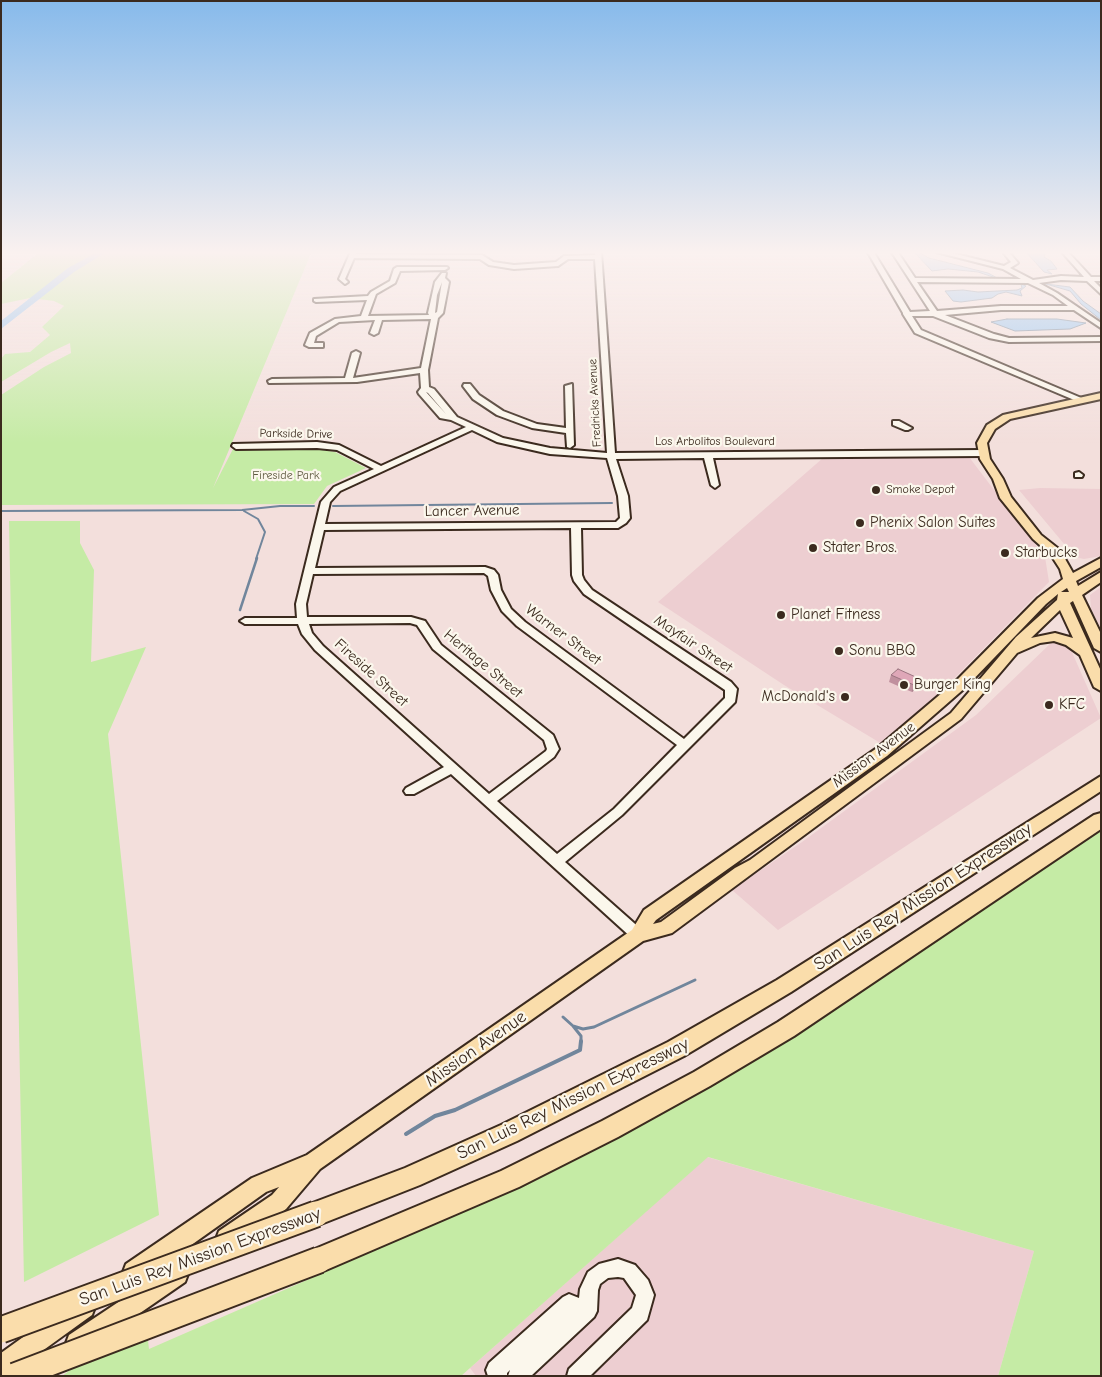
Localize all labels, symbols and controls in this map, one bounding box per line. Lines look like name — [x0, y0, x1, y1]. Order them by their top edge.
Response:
street label: Fredricks Avenue — [585, 358, 605, 448]
street label: Parkside Drive — [259, 426, 333, 442]
street label: Los Arbolitos Boulevard — [655, 435, 775, 449]
park label: Fireside Park — [252, 469, 320, 483]
place label: Smoke Depot — [886, 483, 954, 497]
marker: Smoke Depot — [870, 484, 882, 496]
street label: Lancer Avenue — [425, 501, 519, 521]
place label: Phenix Salon Suites — [870, 514, 995, 532]
marker: Phenix Salon Suites — [854, 517, 866, 529]
place label: Stater Bros. — [823, 539, 897, 557]
marker: Stater Bros. — [807, 542, 819, 554]
place label: Starbucks — [1015, 544, 1077, 562]
marker: Starbucks — [999, 547, 1011, 559]
street label: Warner Street — [522, 601, 604, 669]
place label: Planet Fitness — [791, 606, 880, 624]
marker: Planet Fitness — [775, 609, 787, 621]
street label: Mayfair Street — [650, 611, 736, 677]
street label: Heritage Street — [440, 626, 526, 702]
street label: Fireside Street — [330, 635, 412, 711]
place label: Sonu BBQ — [849, 642, 915, 660]
marker: Sonu BBQ — [833, 645, 845, 657]
place label: Burger King — [914, 676, 991, 694]
marker: Burger King — [898, 679, 910, 691]
place label: McDonald's — [761, 688, 835, 706]
marker: McDonald's — [839, 691, 851, 703]
place label: KFC — [1059, 696, 1085, 714]
marker: KFC — [1043, 699, 1055, 711]
street label: Mission Avenue — [829, 718, 919, 792]
street label: San Luis Rey Mission Expressway — [810, 818, 1036, 976]
street label: Mission Avenue — [421, 1006, 531, 1092]
street label: San Luis Rey Mission Expressway — [453, 1033, 693, 1165]
street label: San Luis Rey Mission Expressway — [76, 1203, 324, 1311]

